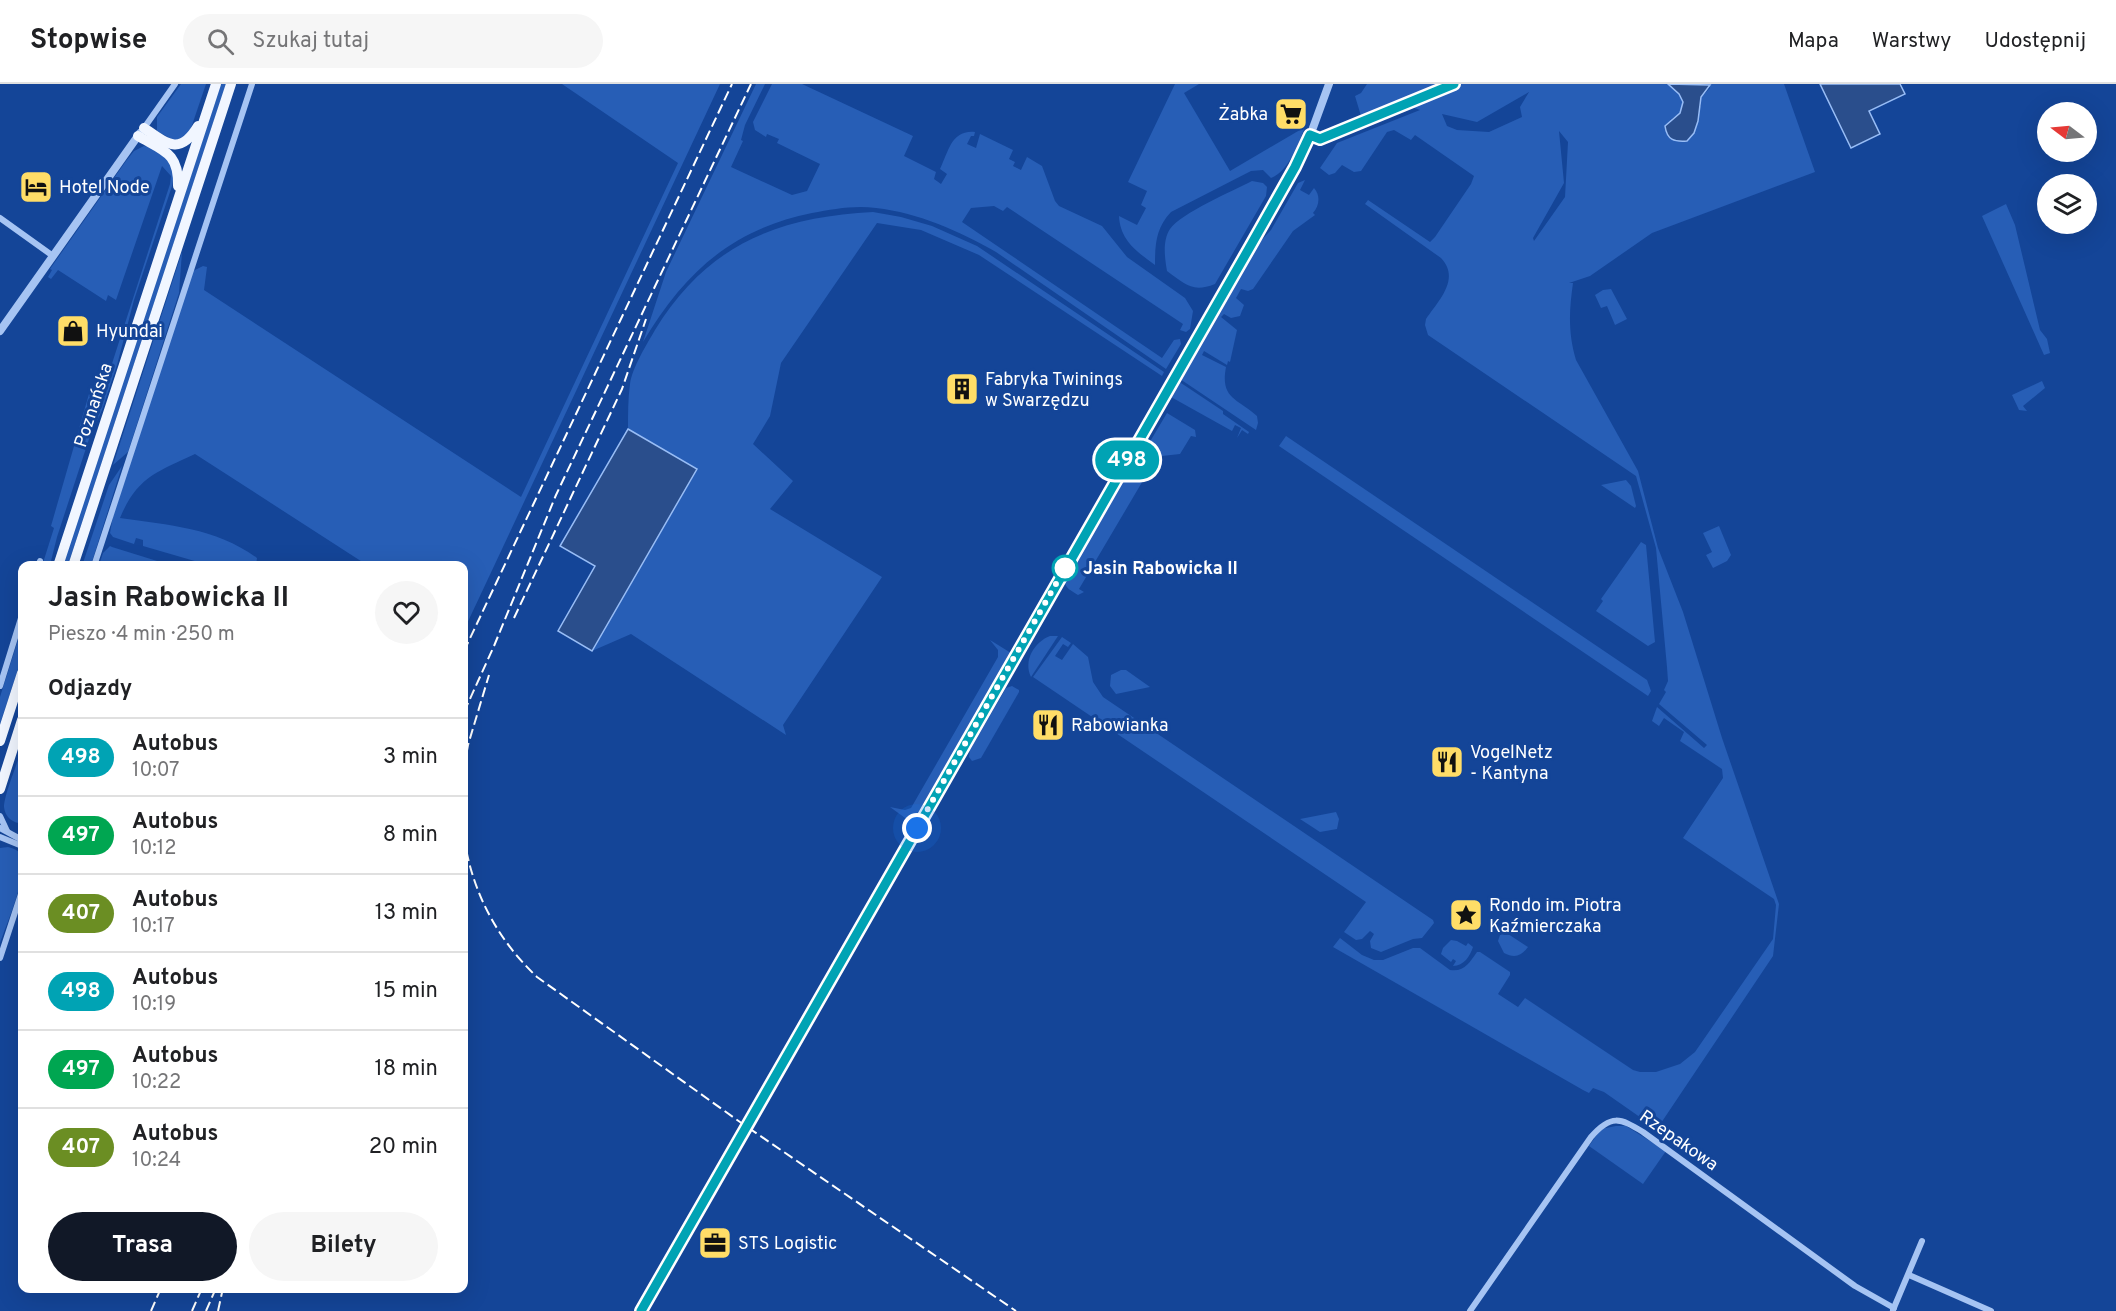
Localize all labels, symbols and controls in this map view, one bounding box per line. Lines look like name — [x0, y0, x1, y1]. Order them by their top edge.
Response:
search box — [183, 14, 603, 68]
text: Stopwise — [30, 23, 147, 59]
icon: search — [204, 25, 237, 58]
text: Szukaj tutaj — [252, 28, 369, 55]
text: Mapa — [1788, 28, 1839, 55]
text: Warstwy — [1872, 28, 1951, 55]
text: Udostępnij — [1984, 28, 2086, 55]
supermarket icon: Żabka — [1273, 96, 1309, 132]
place label: Żabka — [1218, 102, 1268, 127]
north arrow — [2037, 102, 2097, 162]
map controls — [2037, 102, 2097, 234]
hotel icon: Hotel Node — [18, 169, 54, 205]
button: layers — [2037, 174, 2097, 234]
place label: Hotel Node — [59, 177, 150, 200]
shop icon: Hyundai — [55, 313, 91, 349]
place label: Hyundai — [96, 321, 163, 344]
street label: Poznańska — [70, 360, 119, 451]
place label: Fabryka Twinings w Swarzędzu — [985, 369, 1123, 413]
building icon: Fabryka Twinings w Swarzędzu — [944, 371, 980, 407]
line badge: 498 — [1092, 440, 1162, 479]
text: 498 — [1107, 447, 1147, 474]
marker: Jasin Rabowicka II — [1052, 555, 1078, 581]
place label: Jasin Rabowicka II — [1083, 558, 1238, 581]
text: Jasin Rabowicka II — [48, 581, 289, 617]
button: heart — [375, 581, 438, 644]
text: Pieszo · 4 min · 250 m — [48, 622, 235, 648]
text: Odjazdy — [48, 676, 132, 703]
restaurant icon: Rabowianka — [1030, 707, 1066, 743]
place label: Rabowianka — [1071, 715, 1168, 738]
text: Autobus — [132, 731, 218, 758]
place label: VogelNetz - Kantyna — [1470, 742, 1553, 786]
text: 498 — [61, 744, 101, 771]
text: 3 min — [383, 744, 438, 771]
restaurant icon: VogelNetz - Kantyna — [1429, 744, 1465, 780]
text: 10:07 — [132, 758, 179, 784]
text: Autobus — [132, 809, 218, 836]
your location — [902, 813, 932, 843]
text: 497 — [62, 822, 100, 849]
text: 8 min — [383, 822, 438, 849]
text: 10:12 — [132, 836, 177, 862]
text: Autobus — [132, 887, 218, 914]
place label: Rondo im. Piotra Kaźmierczaka — [1489, 895, 1621, 939]
place icon: Rondo im. Piotra Kaźmierczaka — [1448, 897, 1484, 933]
text: 407 — [62, 900, 100, 927]
text: 13 min — [375, 900, 438, 927]
text: 10:17 — [132, 914, 175, 940]
text: Autobus — [132, 965, 218, 992]
text: 498 — [61, 978, 101, 1005]
text: 15 min — [374, 978, 438, 1005]
text: 10:19 — [132, 992, 176, 1018]
text: Autobus — [132, 1043, 218, 1070]
text: 497 — [62, 1056, 100, 1083]
text: 18 min — [375, 1056, 438, 1083]
text: 10:22 — [132, 1070, 181, 1096]
street label: Rzepakowa — [1634, 1106, 1722, 1177]
text: Autobus — [132, 1121, 218, 1148]
text: 407 — [62, 1134, 100, 1161]
text: 20 min — [369, 1134, 438, 1161]
text: 10:24 — [132, 1148, 181, 1174]
button: Trasa — [48, 1212, 237, 1281]
button: Bilety — [249, 1212, 438, 1281]
office icon: STS Logistic — [697, 1225, 733, 1261]
place label: STS Logistic — [738, 1233, 837, 1256]

